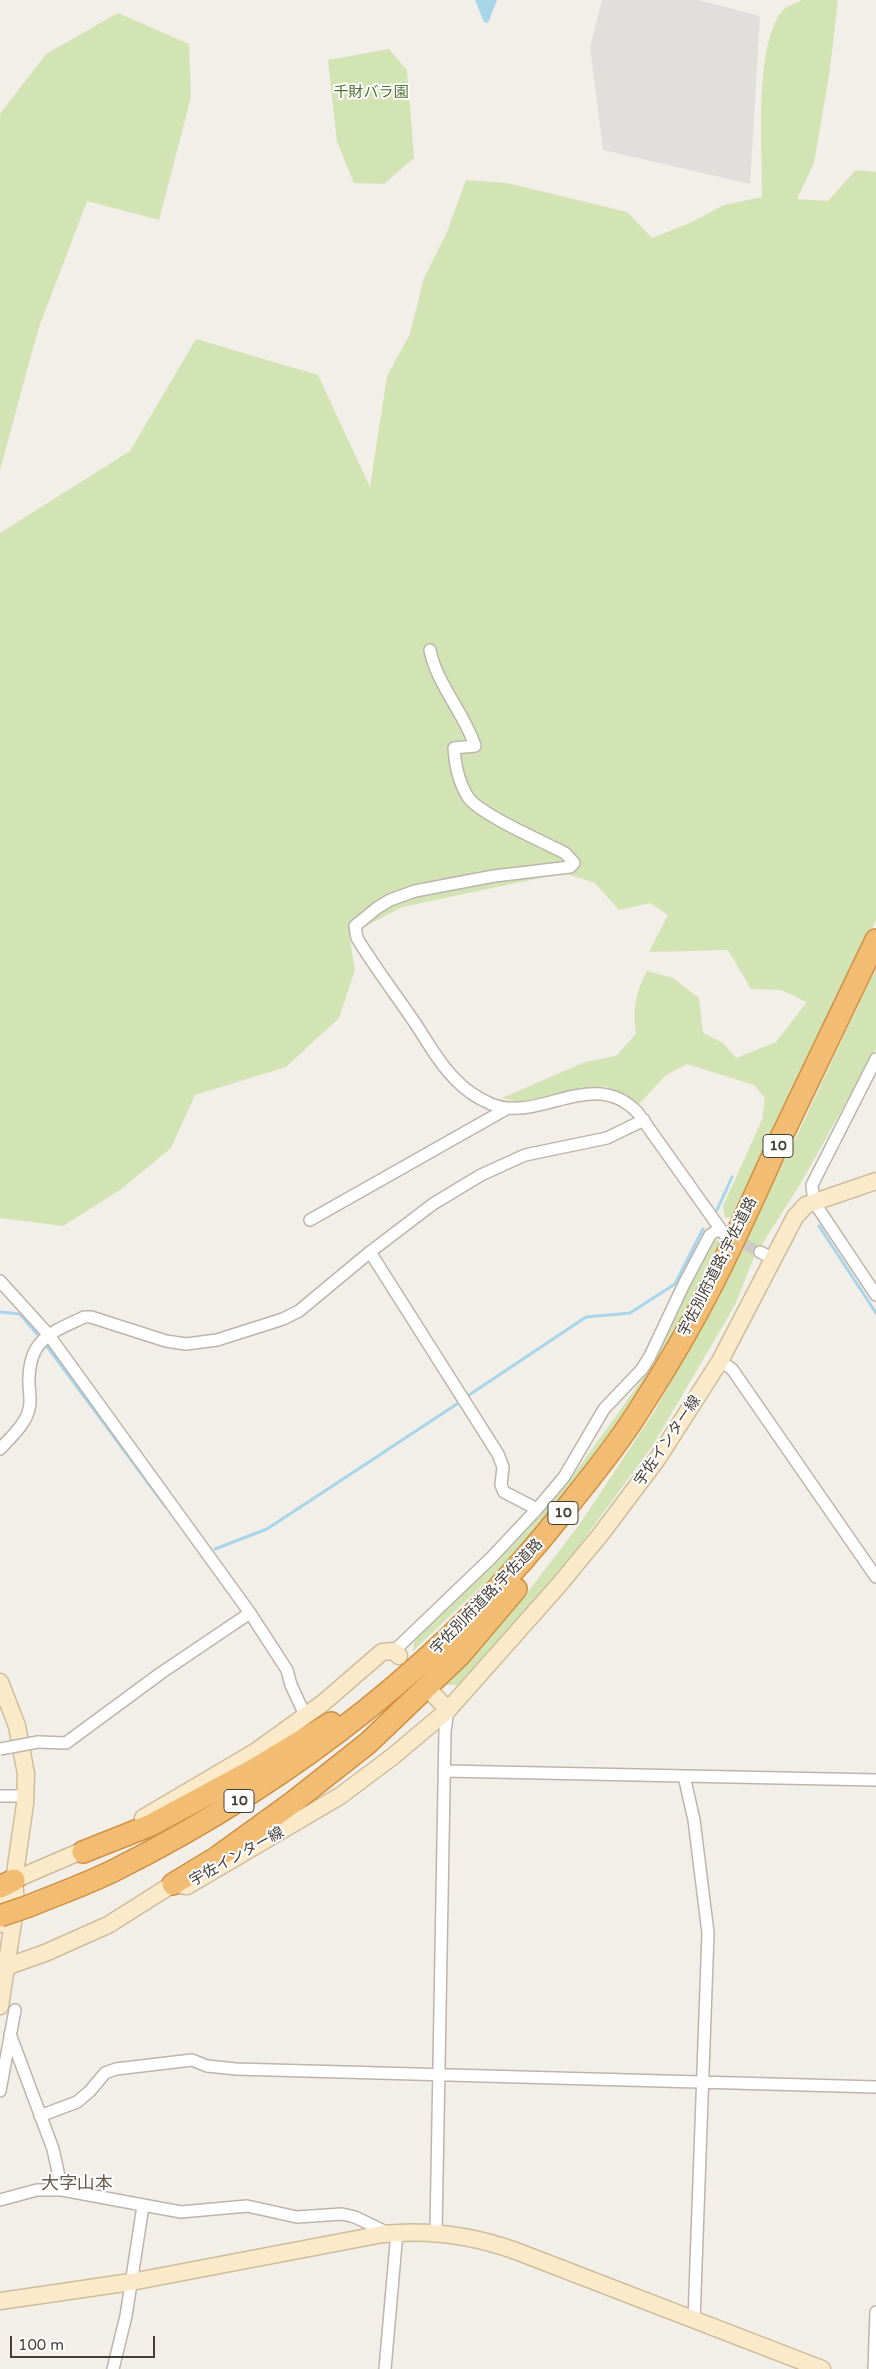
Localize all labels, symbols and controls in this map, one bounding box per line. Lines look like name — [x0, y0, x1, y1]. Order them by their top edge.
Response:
park label: 千財バラ園 — [334, 84, 408, 102]
road number: 10 — [763, 1134, 793, 1158]
street label: 宇佐別府道路;宇佐道路 — [675, 1194, 761, 1340]
street label: 宇佐インター線 — [631, 1392, 705, 1490]
road number: 10 — [548, 1502, 578, 1525]
street label: 宇佐別府道路;宇佐道路 — [427, 1535, 547, 1659]
road number: 10 — [224, 1790, 254, 1812]
street label: 宇佐インター線 — [187, 1824, 287, 1890]
district label: 大字山本 — [41, 2173, 113, 2195]
scale bar — [12, 2326, 158, 2358]
text: 100 m — [18, 2336, 64, 2354]

